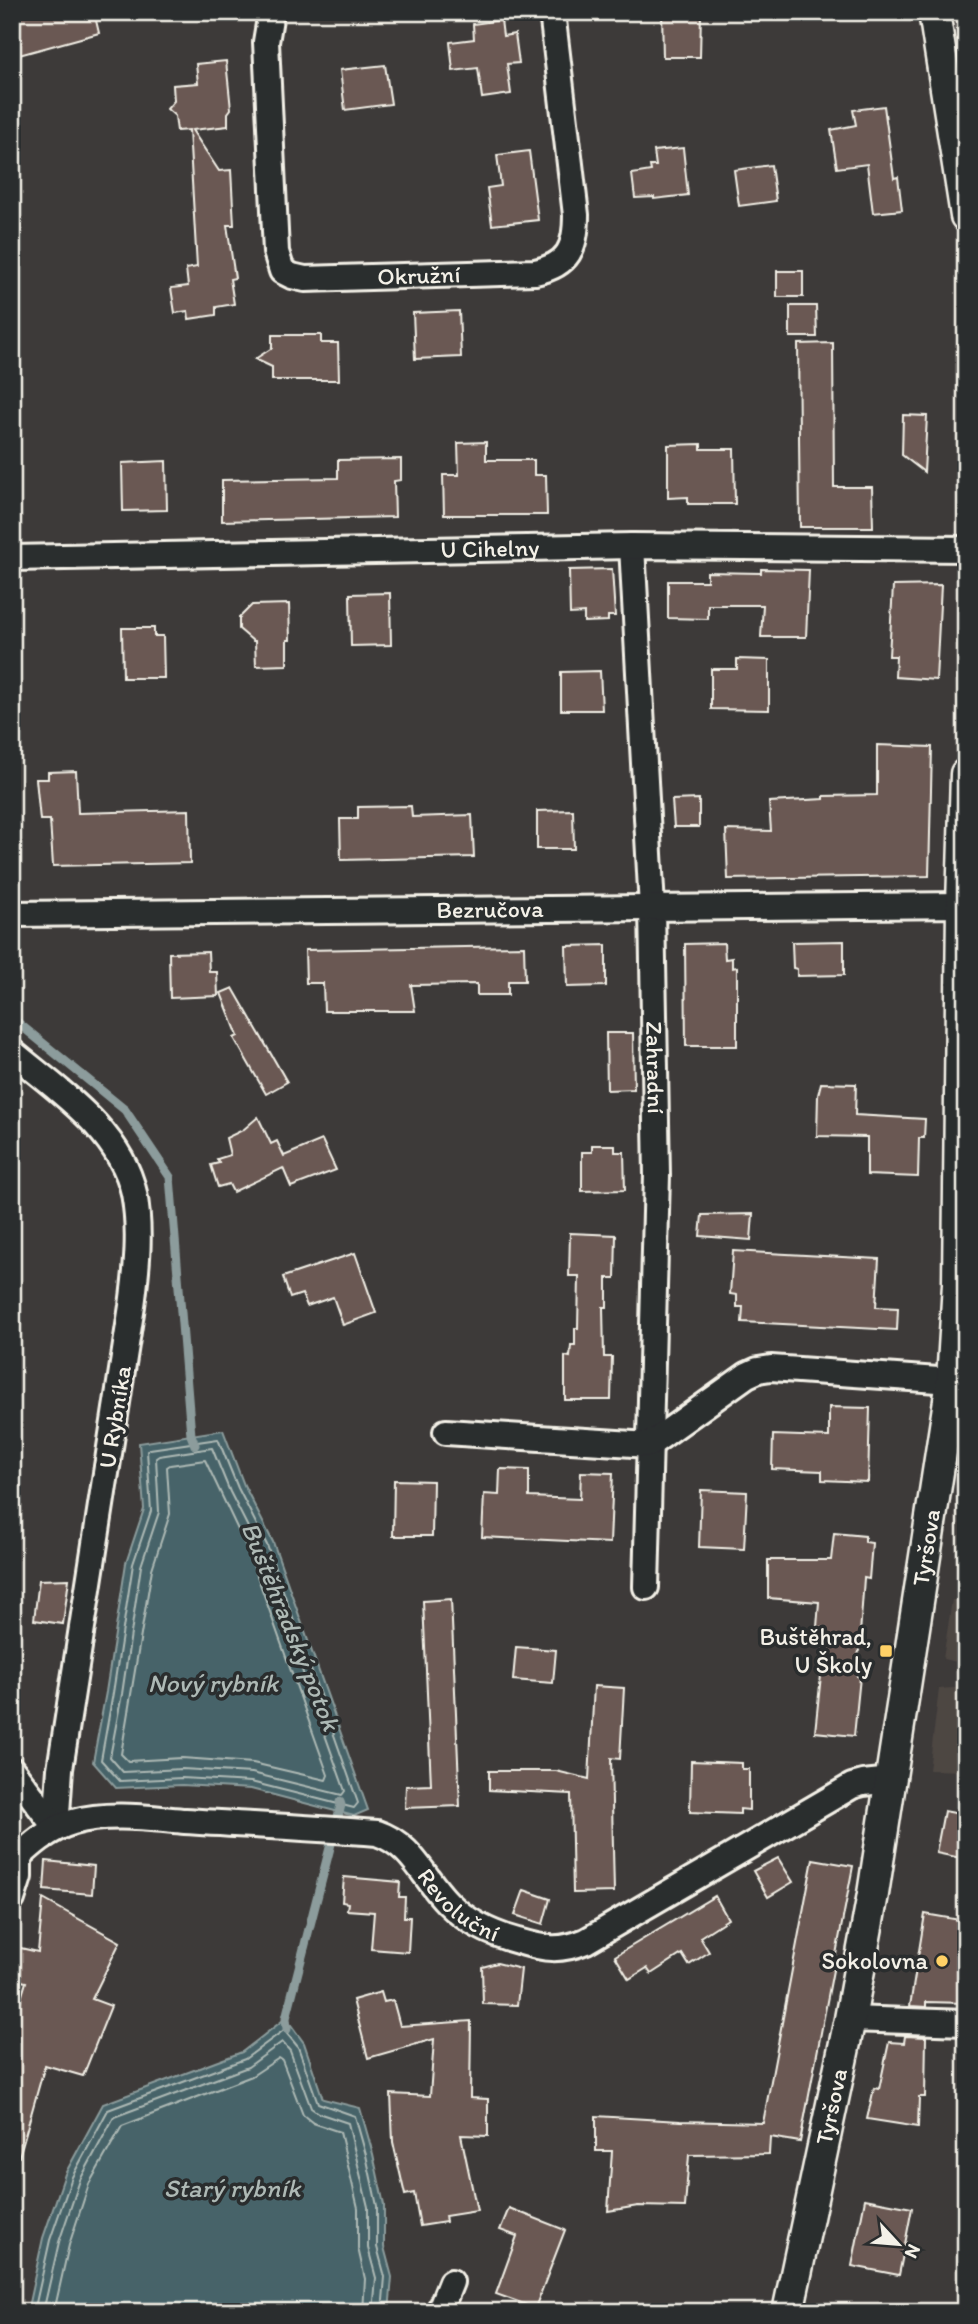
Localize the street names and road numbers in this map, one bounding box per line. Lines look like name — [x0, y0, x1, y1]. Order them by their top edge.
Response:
street label: Okružní — [377, 259, 461, 291]
street label: U Cihelny — [440, 533, 540, 564]
street label: Bezručova — [436, 894, 544, 924]
street label: Zahradní — [640, 1021, 671, 1114]
street label: U Rybníka — [92, 1363, 137, 1471]
street label: Tyršova — [906, 1507, 946, 1588]
street label: Revoluční — [411, 1862, 504, 1948]
street label: Tyršova — [809, 2065, 853, 2147]

